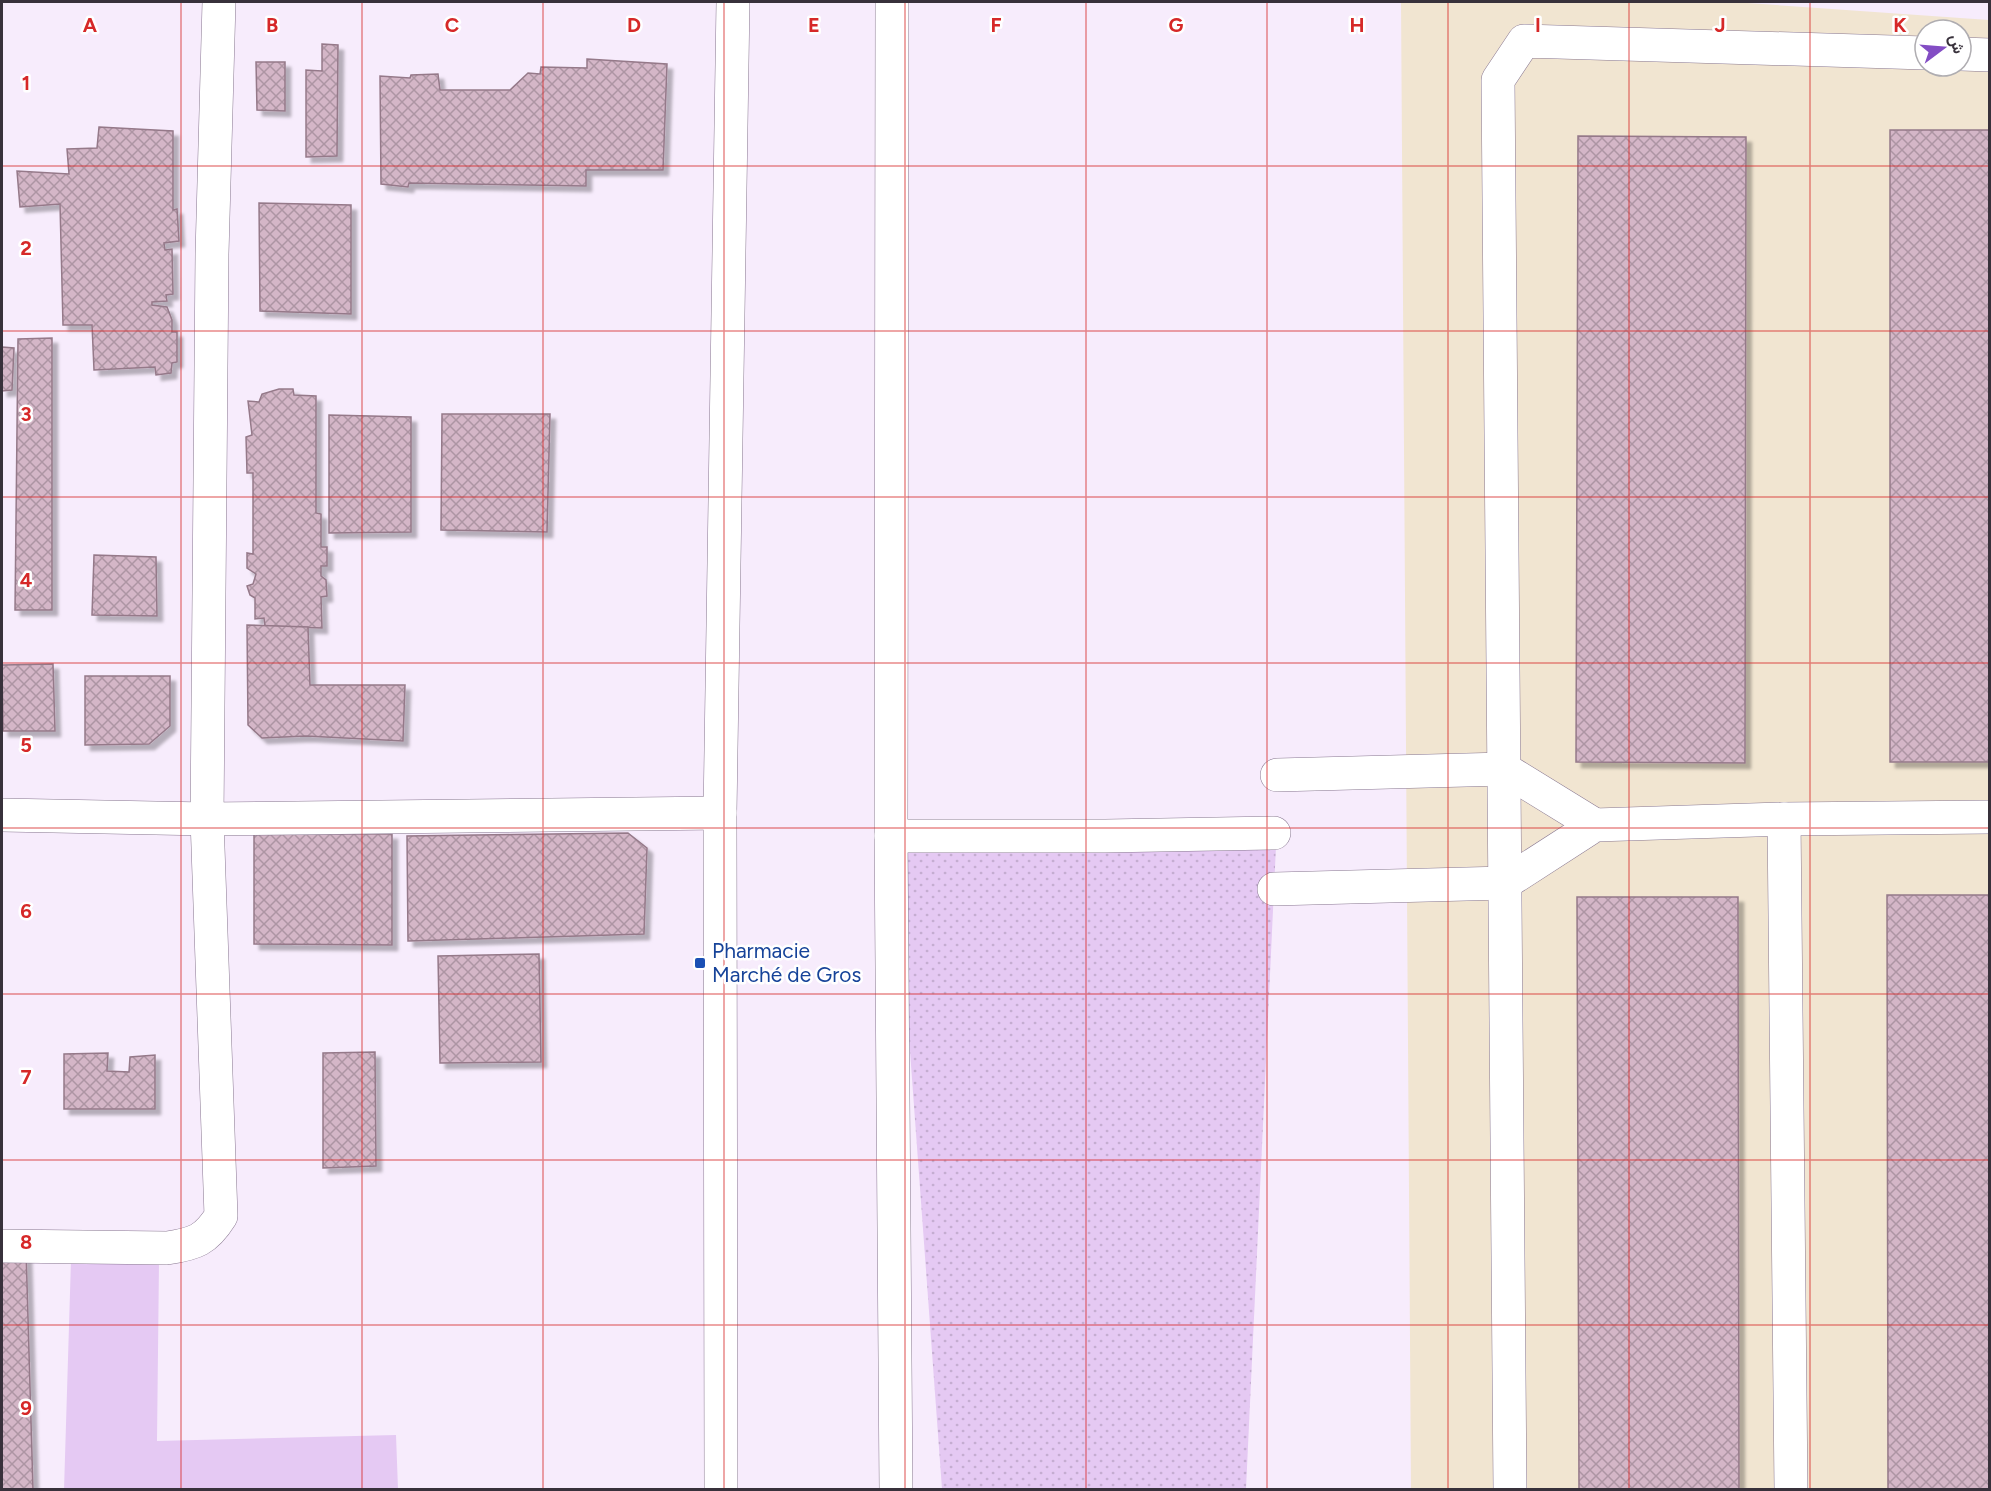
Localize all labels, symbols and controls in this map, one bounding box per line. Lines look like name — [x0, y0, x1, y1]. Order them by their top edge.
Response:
text: A — [83, 13, 98, 37]
text: B — [266, 13, 278, 37]
text: C — [445, 13, 459, 37]
text: D — [627, 13, 641, 37]
text: E — [808, 13, 820, 37]
text: F — [990, 13, 1002, 37]
text: G — [1169, 13, 1184, 37]
text: H — [1350, 13, 1365, 37]
text: I — [1535, 13, 1541, 37]
text: J — [1714, 13, 1726, 37]
text: K — [1893, 13, 1907, 37]
north arrow — [1913, 18, 1973, 78]
text: ش — [1945, 32, 1969, 56]
text: 1 — [22, 71, 30, 95]
text: 2 — [20, 236, 32, 260]
text: 3 — [20, 402, 32, 426]
text: 4 — [20, 568, 33, 592]
text: 5 — [20, 733, 32, 757]
text: 6 — [20, 899, 32, 923]
place label: Pharmacie Marché de Gros — [712, 938, 861, 987]
marker: Pharmacie Marché de Gros — [693, 956, 707, 970]
text: 7 — [20, 1065, 32, 1089]
text: 8 — [20, 1230, 32, 1254]
text: 9 — [20, 1396, 32, 1420]

